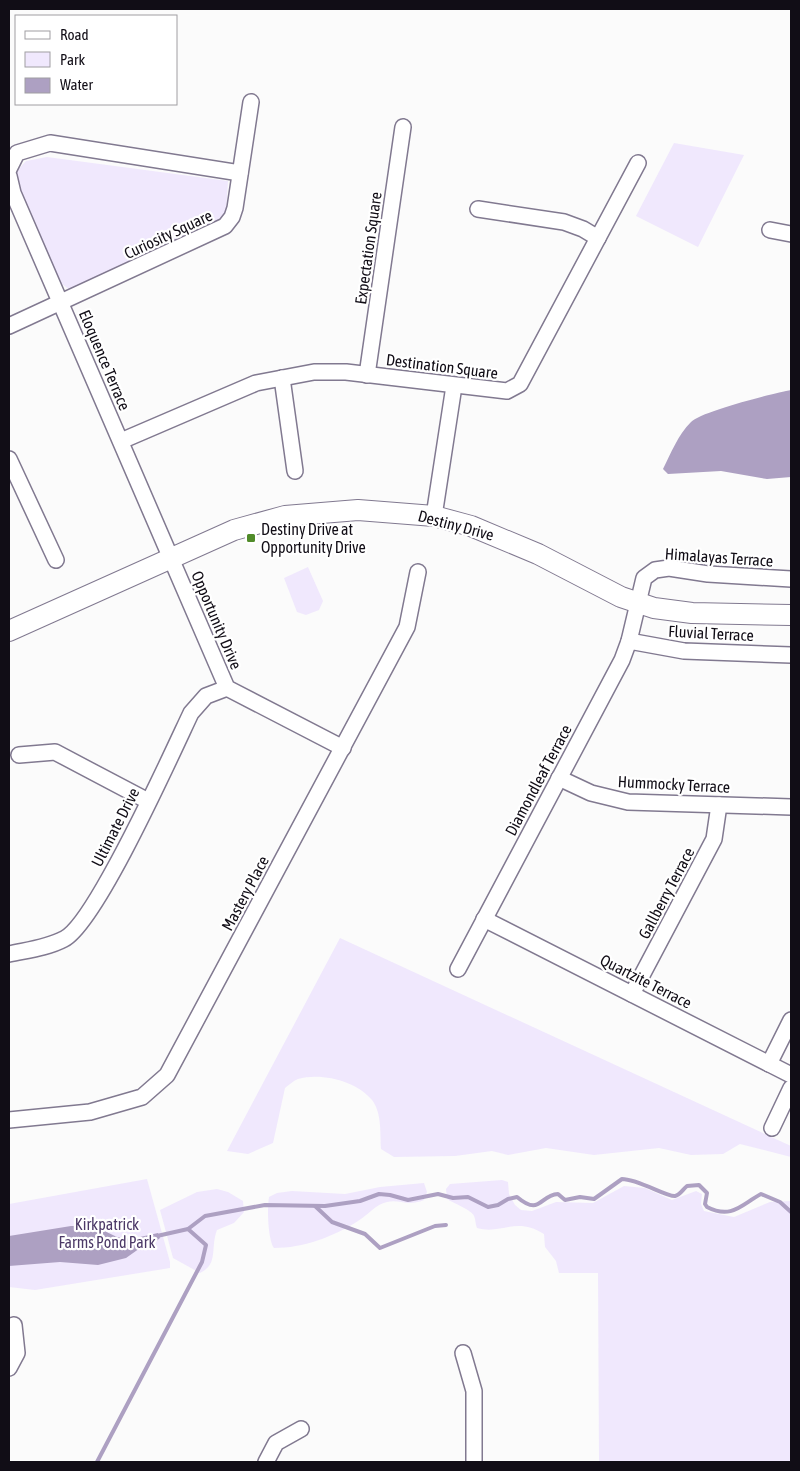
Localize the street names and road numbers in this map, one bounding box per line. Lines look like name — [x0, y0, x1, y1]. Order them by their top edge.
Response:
street label: Expectation Square — [351, 191, 386, 305]
street label: Curiosity Square — [121, 206, 215, 263]
street label: Eloquence Terrace — [75, 307, 134, 413]
street label: Destination Square — [385, 350, 499, 383]
street label: Destiny Drive — [416, 506, 496, 545]
street label: Himalayas Terrace — [664, 544, 774, 571]
street label: Opportunity Drive — [187, 568, 246, 672]
street label: Fluvial Terrace — [668, 622, 754, 644]
street label: Diamondleaf Terrace — [501, 722, 575, 838]
street label: Hummocky Terrace — [617, 772, 731, 797]
street label: Ultimate Drive — [87, 785, 143, 869]
street label: Gallberry Terrace — [634, 844, 698, 942]
street label: Mastery Place — [218, 853, 273, 934]
street label: Quartzite Terrace — [597, 950, 695, 1012]

